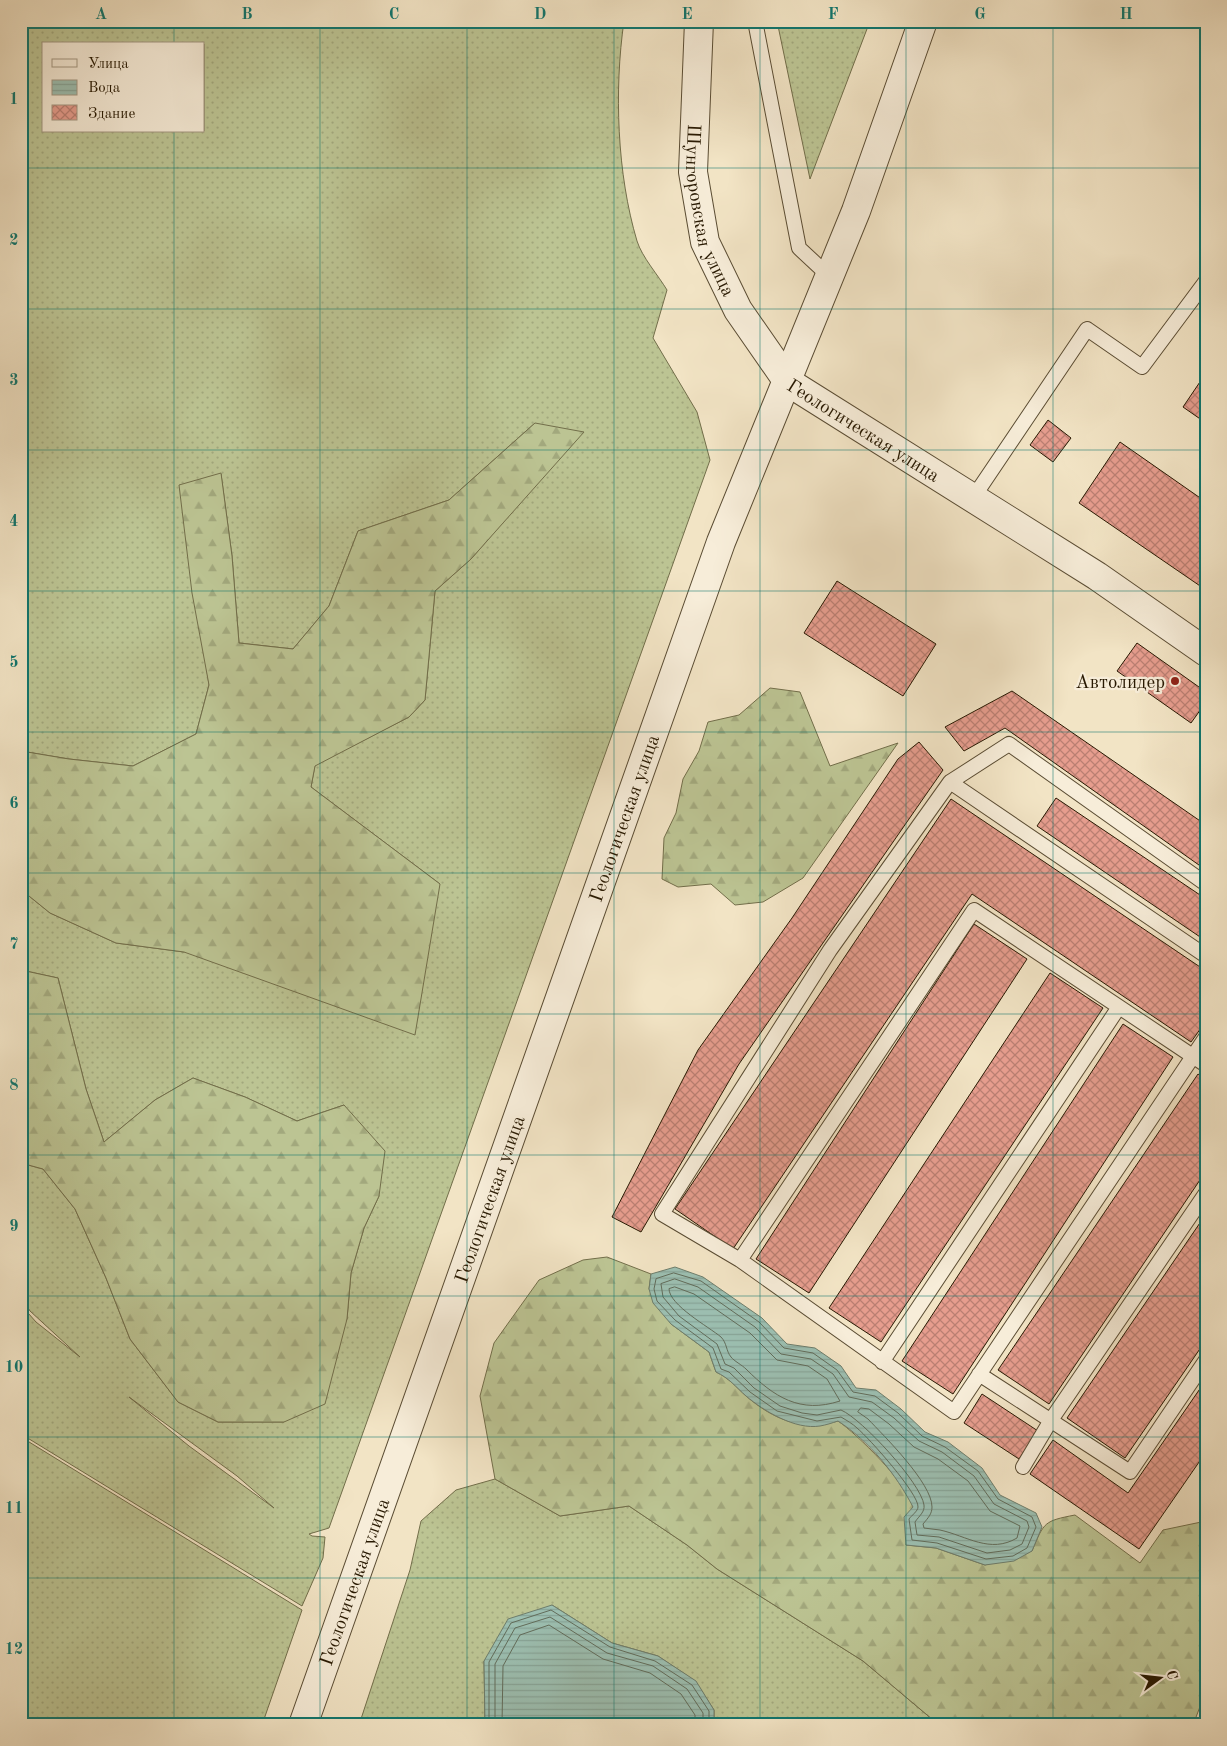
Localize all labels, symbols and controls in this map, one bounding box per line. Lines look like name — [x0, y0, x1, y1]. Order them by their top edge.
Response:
text: A — [95, 7, 107, 23]
text: B — [241, 7, 253, 23]
text: C — [389, 7, 399, 23]
text: D — [534, 7, 546, 23]
text: E — [681, 7, 693, 23]
text: F — [828, 7, 839, 23]
text: G — [974, 7, 986, 23]
text: H — [1119, 7, 1133, 23]
legend — [42, 42, 205, 132]
text: Улица — [88, 57, 129, 72]
text: Вода — [88, 81, 121, 96]
text: 1 — [9, 92, 19, 108]
text: Здание — [88, 107, 135, 122]
street label: Шунгоровская улица — [681, 124, 737, 301]
text: 2 — [9, 233, 19, 249]
text: 3 — [9, 373, 19, 389]
street label: Геологическая улица — [783, 377, 943, 487]
text: 4 — [9, 514, 19, 530]
text: 5 — [9, 655, 19, 671]
place label: Автолидер — [1075, 674, 1165, 693]
marker: Автолидер — [1169, 675, 1181, 687]
street label: Геологическая улица — [588, 732, 664, 905]
text: 6 — [9, 796, 19, 812]
text: 7 — [9, 937, 19, 953]
text: 8 — [9, 1078, 19, 1094]
street label: Геологическая улица — [453, 1113, 530, 1286]
text: 9 — [9, 1219, 19, 1235]
text: 10 — [5, 1360, 23, 1376]
street label: Геологическая улица — [318, 1496, 394, 1669]
text: 11 — [5, 1501, 23, 1517]
text: 12 — [5, 1642, 23, 1658]
north arrow — [1134, 1654, 1184, 1704]
text: С — [1164, 1669, 1180, 1681]

